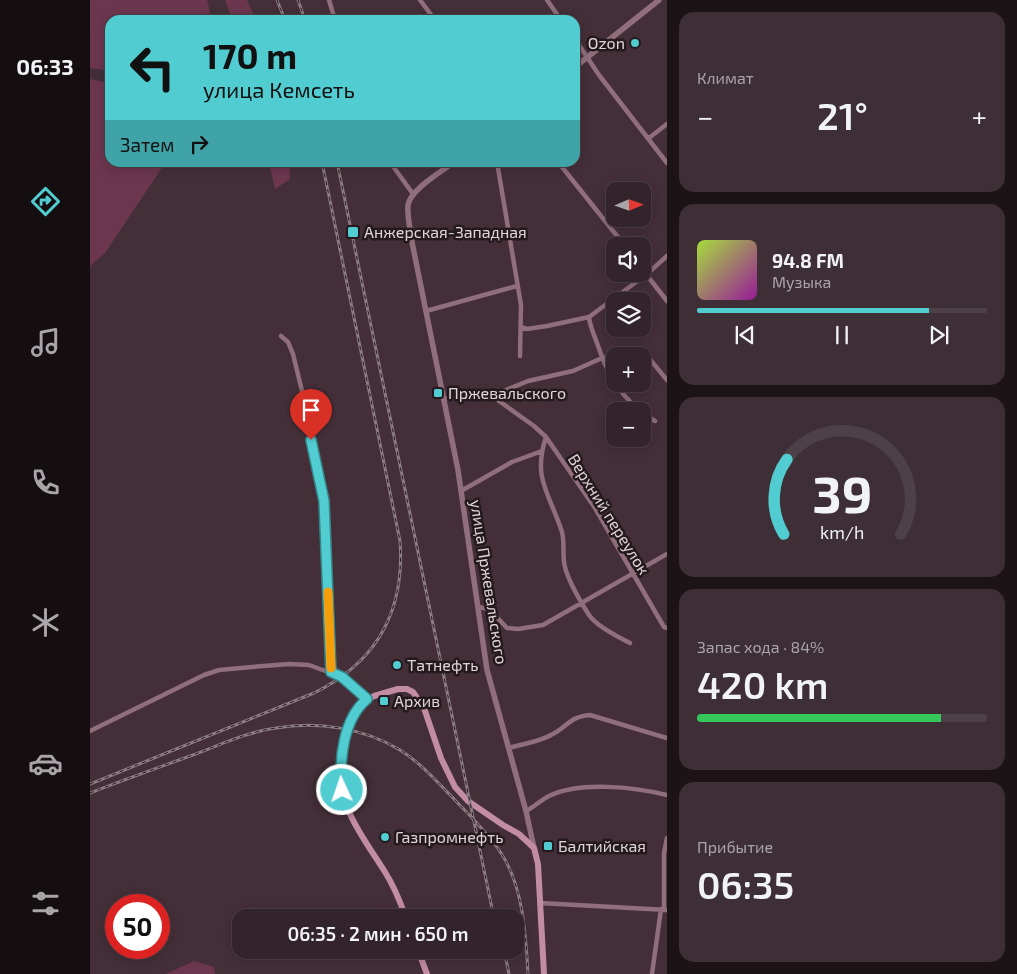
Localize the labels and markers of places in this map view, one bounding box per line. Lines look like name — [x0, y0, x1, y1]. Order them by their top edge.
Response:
place label: Ozon — [588, 33, 625, 52]
marker: Ozon — [629, 37, 641, 49]
place label: Анжерская-Западная — [364, 222, 527, 241]
marker: Анжерская-Западная — [346, 225, 360, 239]
place label: Пржевальского — [448, 383, 566, 402]
marker: Пржевальского — [432, 387, 444, 399]
pin — [290, 389, 332, 440]
place label: Татнефть — [407, 655, 479, 674]
marker: Татнефть — [391, 659, 403, 671]
place label: Архив — [394, 691, 440, 710]
marker: Архив — [378, 695, 390, 707]
place label: Газпромнефть — [395, 827, 503, 846]
marker: Газпромнефть — [379, 831, 391, 843]
place label: Балтийская — [558, 836, 646, 855]
marker: Балтийская — [542, 840, 554, 852]

